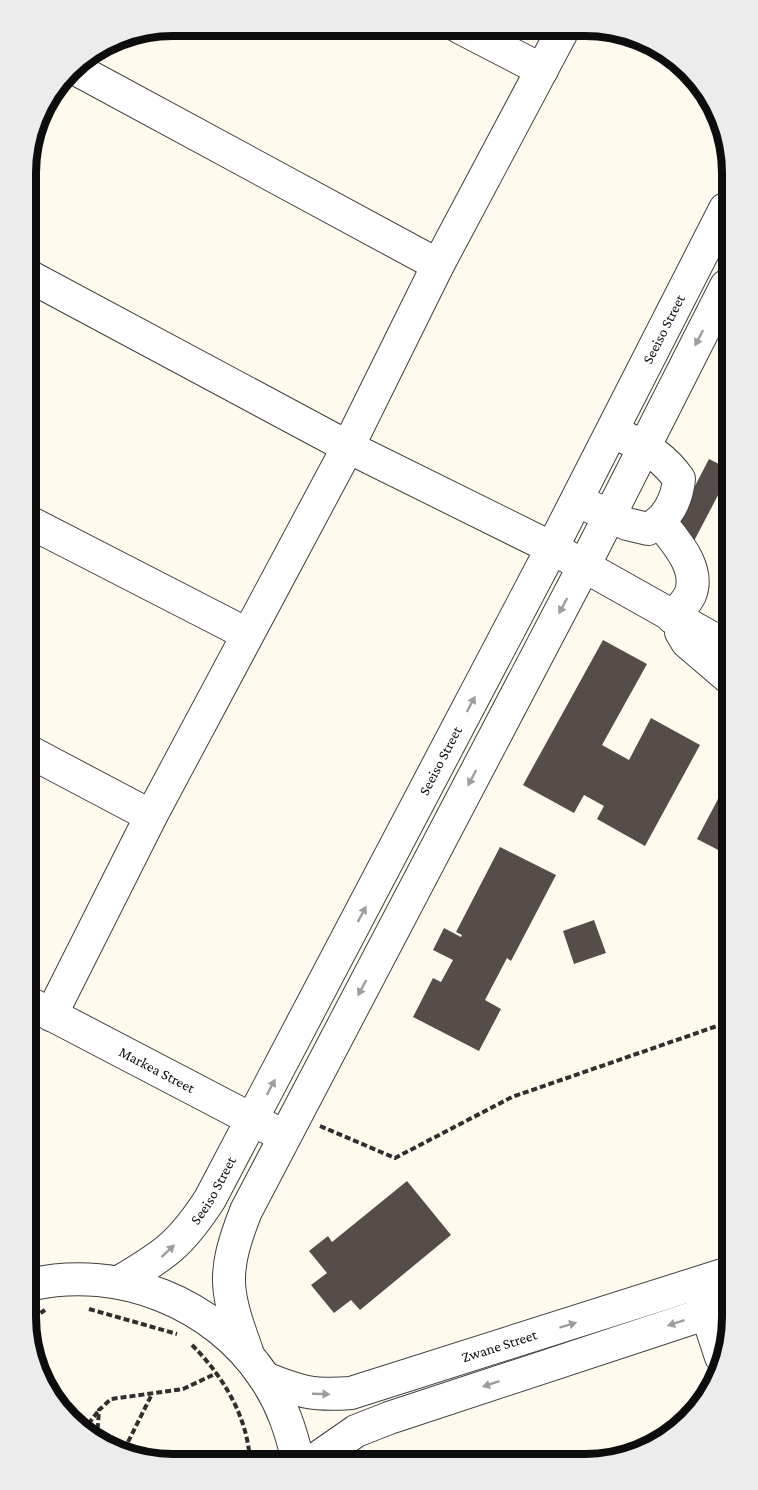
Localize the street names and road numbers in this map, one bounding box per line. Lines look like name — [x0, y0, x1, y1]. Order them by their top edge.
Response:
street label: Seeiso Street — [639, 291, 688, 366]
street label: Seeiso Street — [416, 723, 465, 798]
street label: Markea Street — [116, 1043, 198, 1097]
street label: Seeiso Street — [187, 1153, 239, 1227]
street label: Zwane Street — [460, 1326, 540, 1365]

